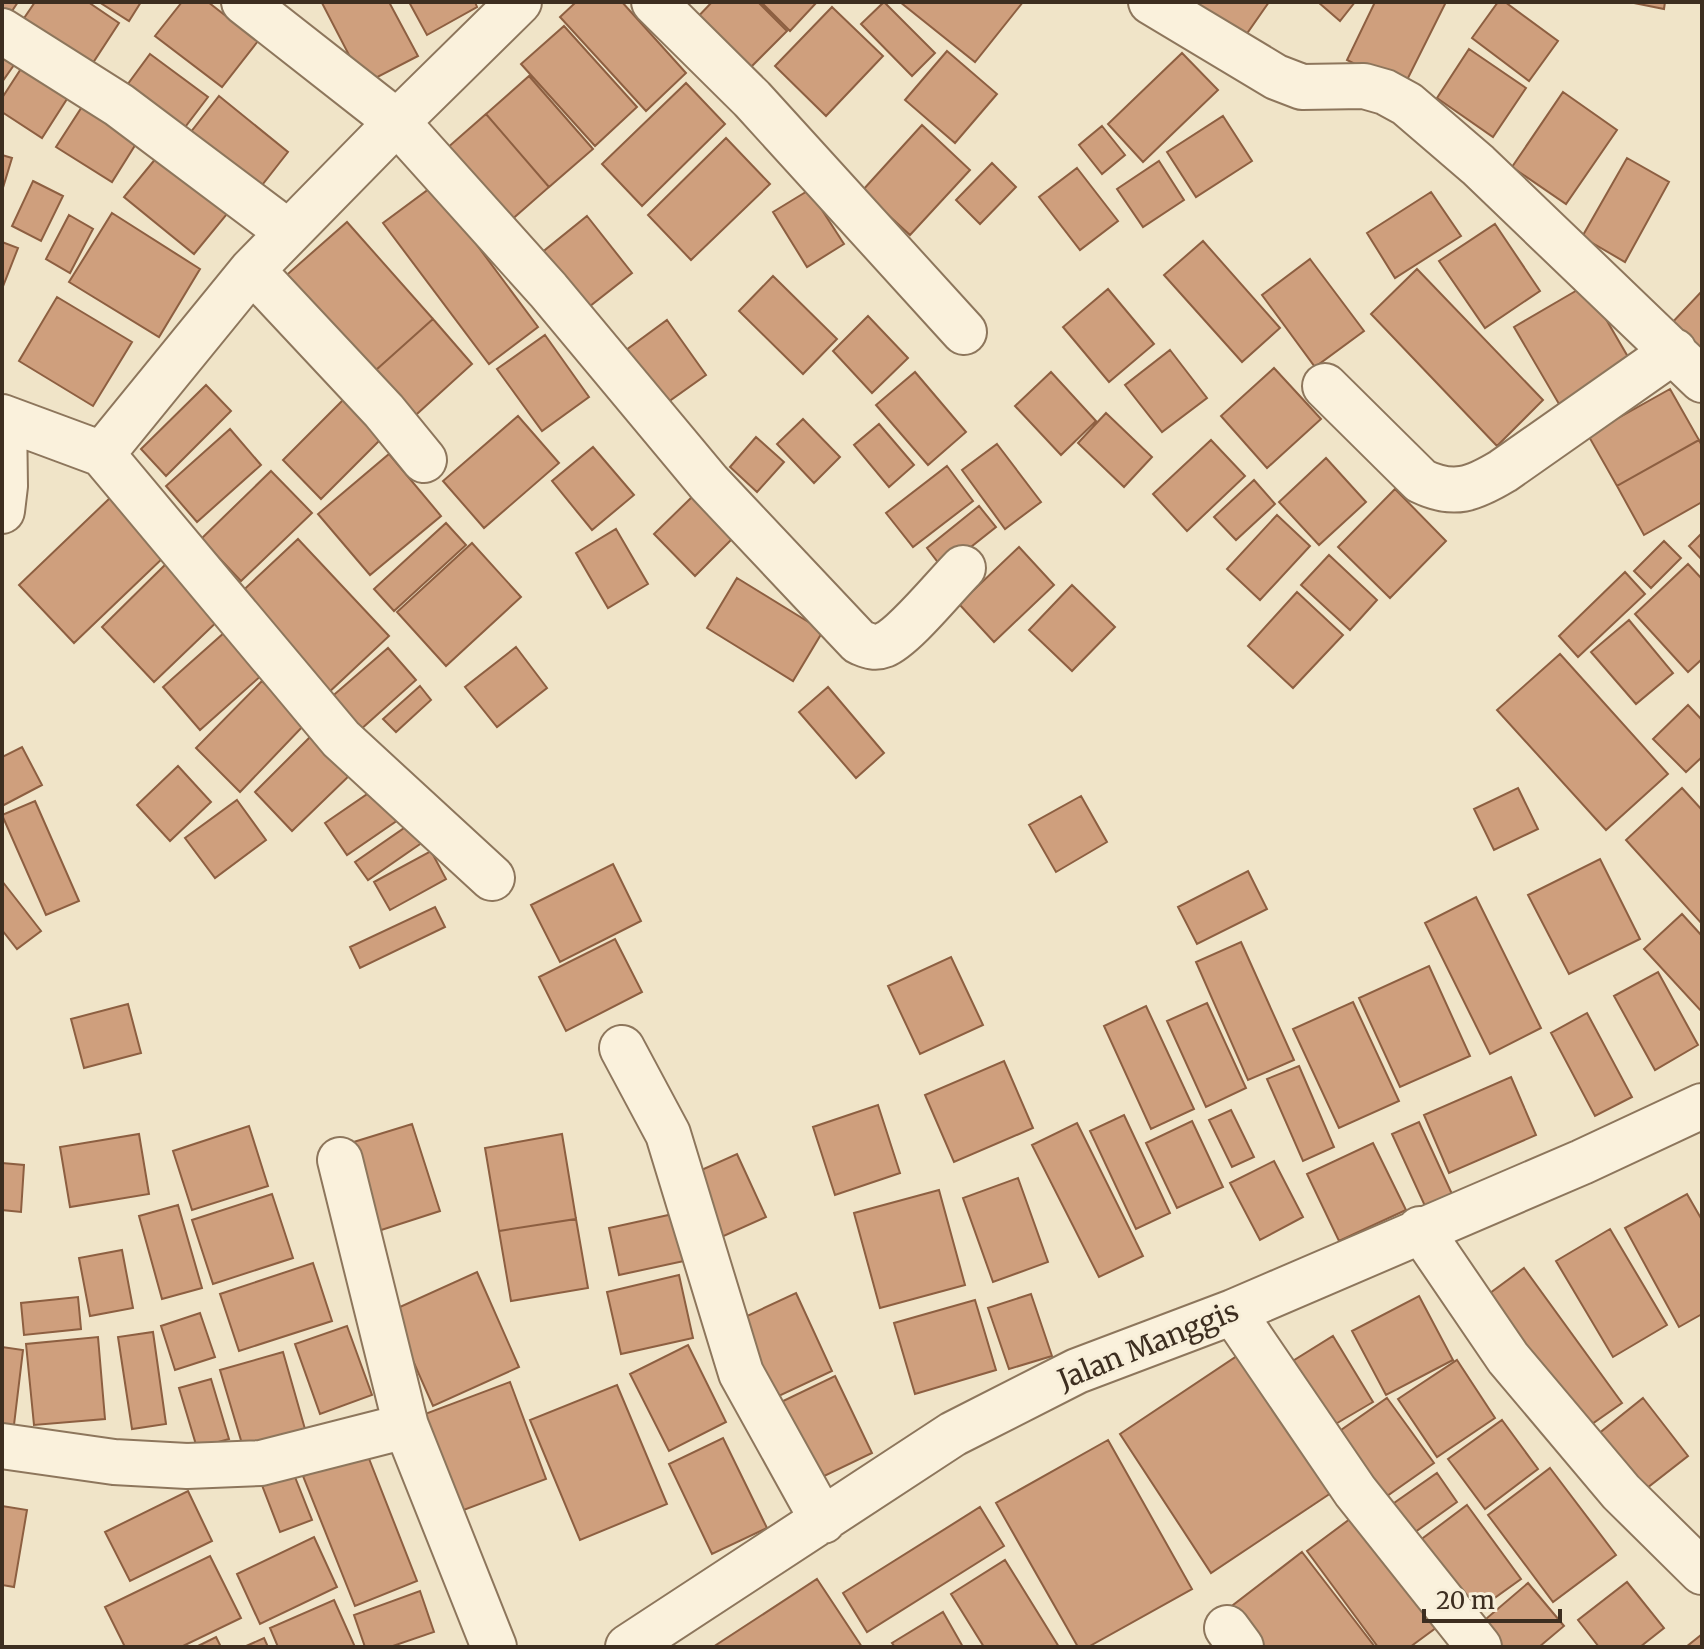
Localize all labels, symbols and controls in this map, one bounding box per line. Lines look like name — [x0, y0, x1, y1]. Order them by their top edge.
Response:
street label: Jalan Manggis — [1051, 1292, 1244, 1398]
scale bar — [1424, 1573, 1560, 1623]
text: 20 m — [1436, 1585, 1495, 1616]

